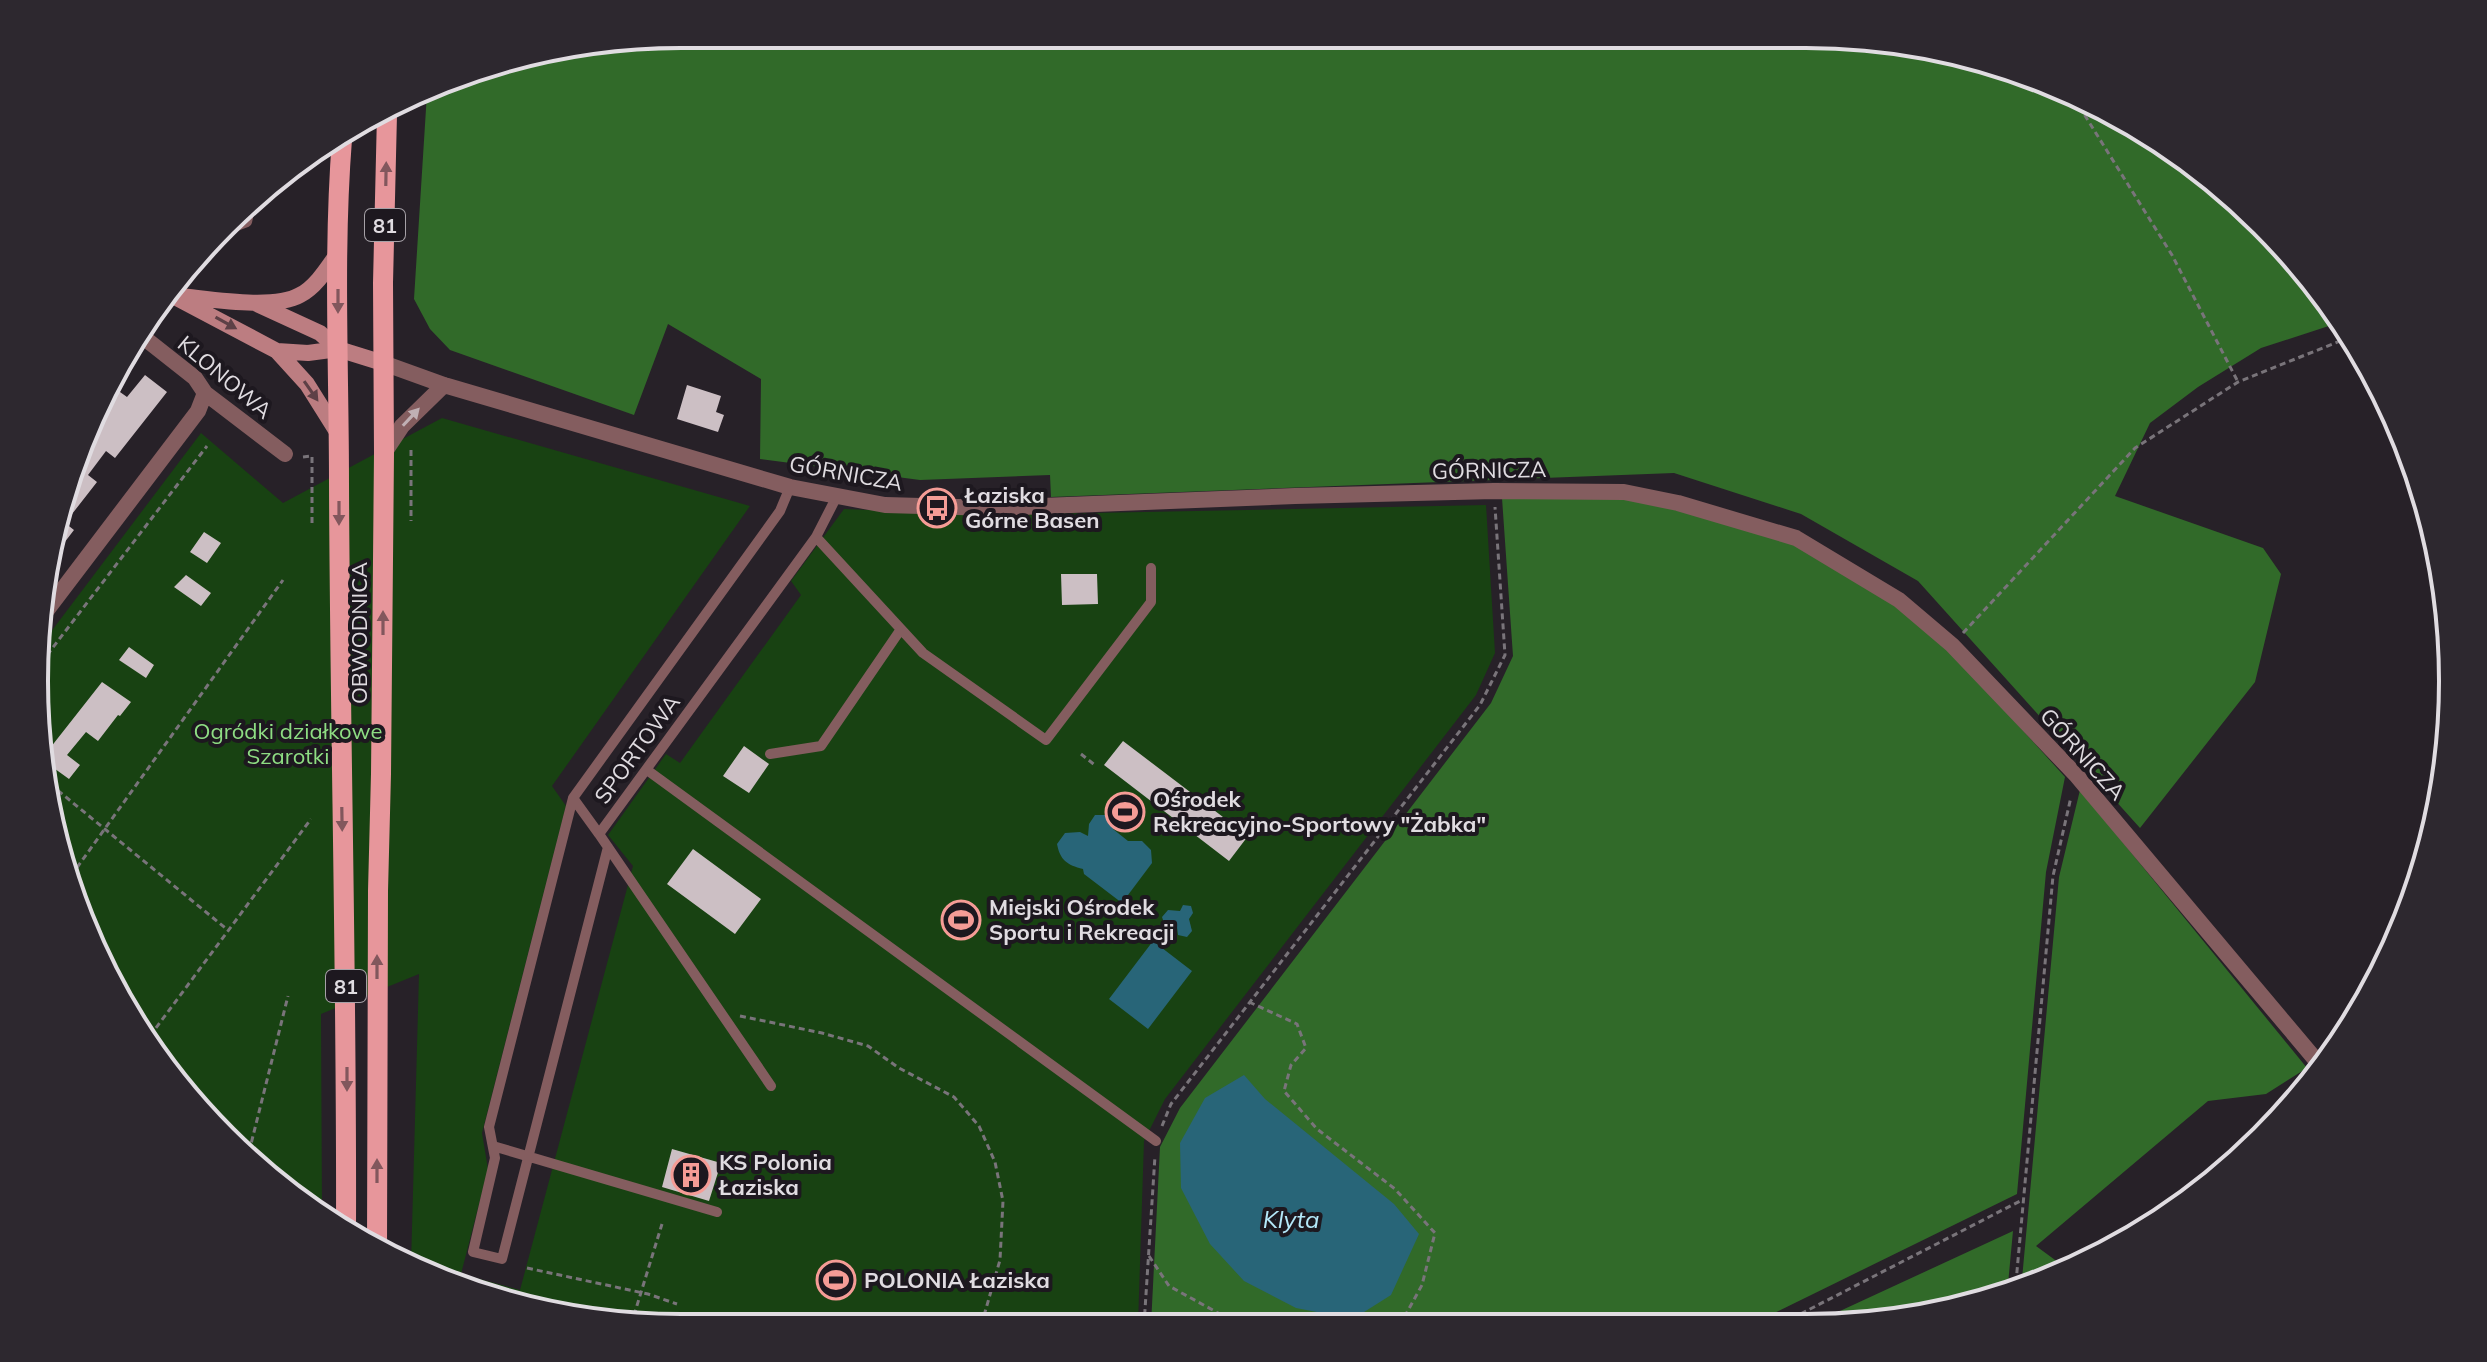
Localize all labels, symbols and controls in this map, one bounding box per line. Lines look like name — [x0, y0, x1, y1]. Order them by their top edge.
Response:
one-way arrow — [379, 161, 392, 186]
road number: 81 — [365, 209, 405, 241]
one-way arrow — [332, 289, 344, 314]
one-way arrow — [214, 317, 237, 330]
street label: KLONOWA — [172, 329, 278, 425]
one-way arrow — [303, 380, 318, 401]
one-way arrow — [401, 408, 420, 427]
street label: GÓRNICZA — [787, 449, 905, 497]
street label: GÓRNICZA — [1432, 455, 1546, 485]
place label: Łaziska Górne Basen — [964, 481, 1099, 534]
bus stop icon: Łaziska Górne Basen — [916, 487, 958, 529]
one-way arrow — [333, 501, 345, 526]
street label: OBWODNICA — [345, 562, 373, 704]
one-way arrow — [377, 610, 389, 635]
street label: SPORTOWA — [588, 689, 686, 809]
street label: GÓRNICZA — [2034, 702, 2132, 806]
park label: Ogródki działkowe Szarotki — [194, 717, 382, 770]
place label: Ośrodek Rekreacyjno-Sportowy "Żabka" — [1153, 785, 1486, 838]
sports icon: Ośrodek Rekreacyjno-Sportowy "Żabka" — [1104, 791, 1146, 833]
one-way arrow — [335, 807, 348, 832]
place label: Miejski Ośrodek Sportu i Rekreacji — [989, 893, 1174, 946]
sports icon: Miejski Ośrodek Sportu i Rekreacji — [940, 899, 982, 941]
one-way arrow — [371, 954, 383, 979]
road number: 81 — [326, 970, 366, 1002]
one-way arrow — [341, 1067, 353, 1092]
place label: KS Polonia Łaziska — [718, 1148, 832, 1201]
building icon: KS Polonia Łaziska — [670, 1154, 712, 1196]
one-way arrow — [371, 1158, 383, 1183]
water label: Klyta — [1263, 1204, 1319, 1234]
sports icon: POLONIA Łaziska — [815, 1259, 857, 1301]
place label: POLONIA Łaziska — [864, 1266, 1050, 1294]

